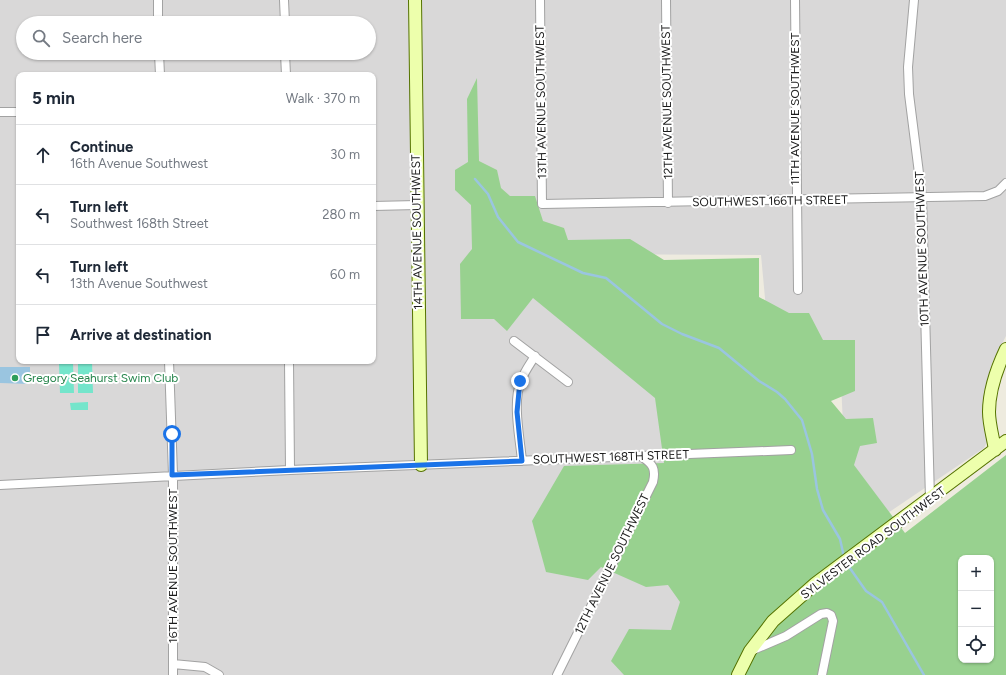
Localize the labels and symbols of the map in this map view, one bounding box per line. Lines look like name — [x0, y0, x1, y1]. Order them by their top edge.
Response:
street label: 13TH AVENUE SOUTHWEST — [533, 24, 549, 179]
street label: 12TH AVENUE SOUTHWEST — [659, 24, 675, 179]
street label: 11TH AVENUE SOUTHWEST — [788, 32, 802, 185]
street label: 14TH AVENUE SOUTHWEST — [409, 154, 425, 310]
street label: 10TH AVENUE SOUTHWEST — [912, 171, 932, 327]
street label: SOUTHWEST 166TH STREET — [692, 193, 848, 209]
place label: Gregory Seahurst Swim Club — [23, 371, 178, 385]
route end — [511, 372, 529, 390]
marker: Gregory Seahurst Swim Club — [10, 373, 20, 383]
route start — [163, 425, 181, 443]
street label: SOUTHWEST 168TH STREET — [533, 447, 690, 467]
street label: SYLVESTER ROAD SOUTHWEST — [798, 484, 948, 602]
street label: 16TH AVENUE SOUTHWEST — [166, 488, 180, 643]
street label: 12TH AVENUE SOUTHWEST — [572, 491, 652, 636]

